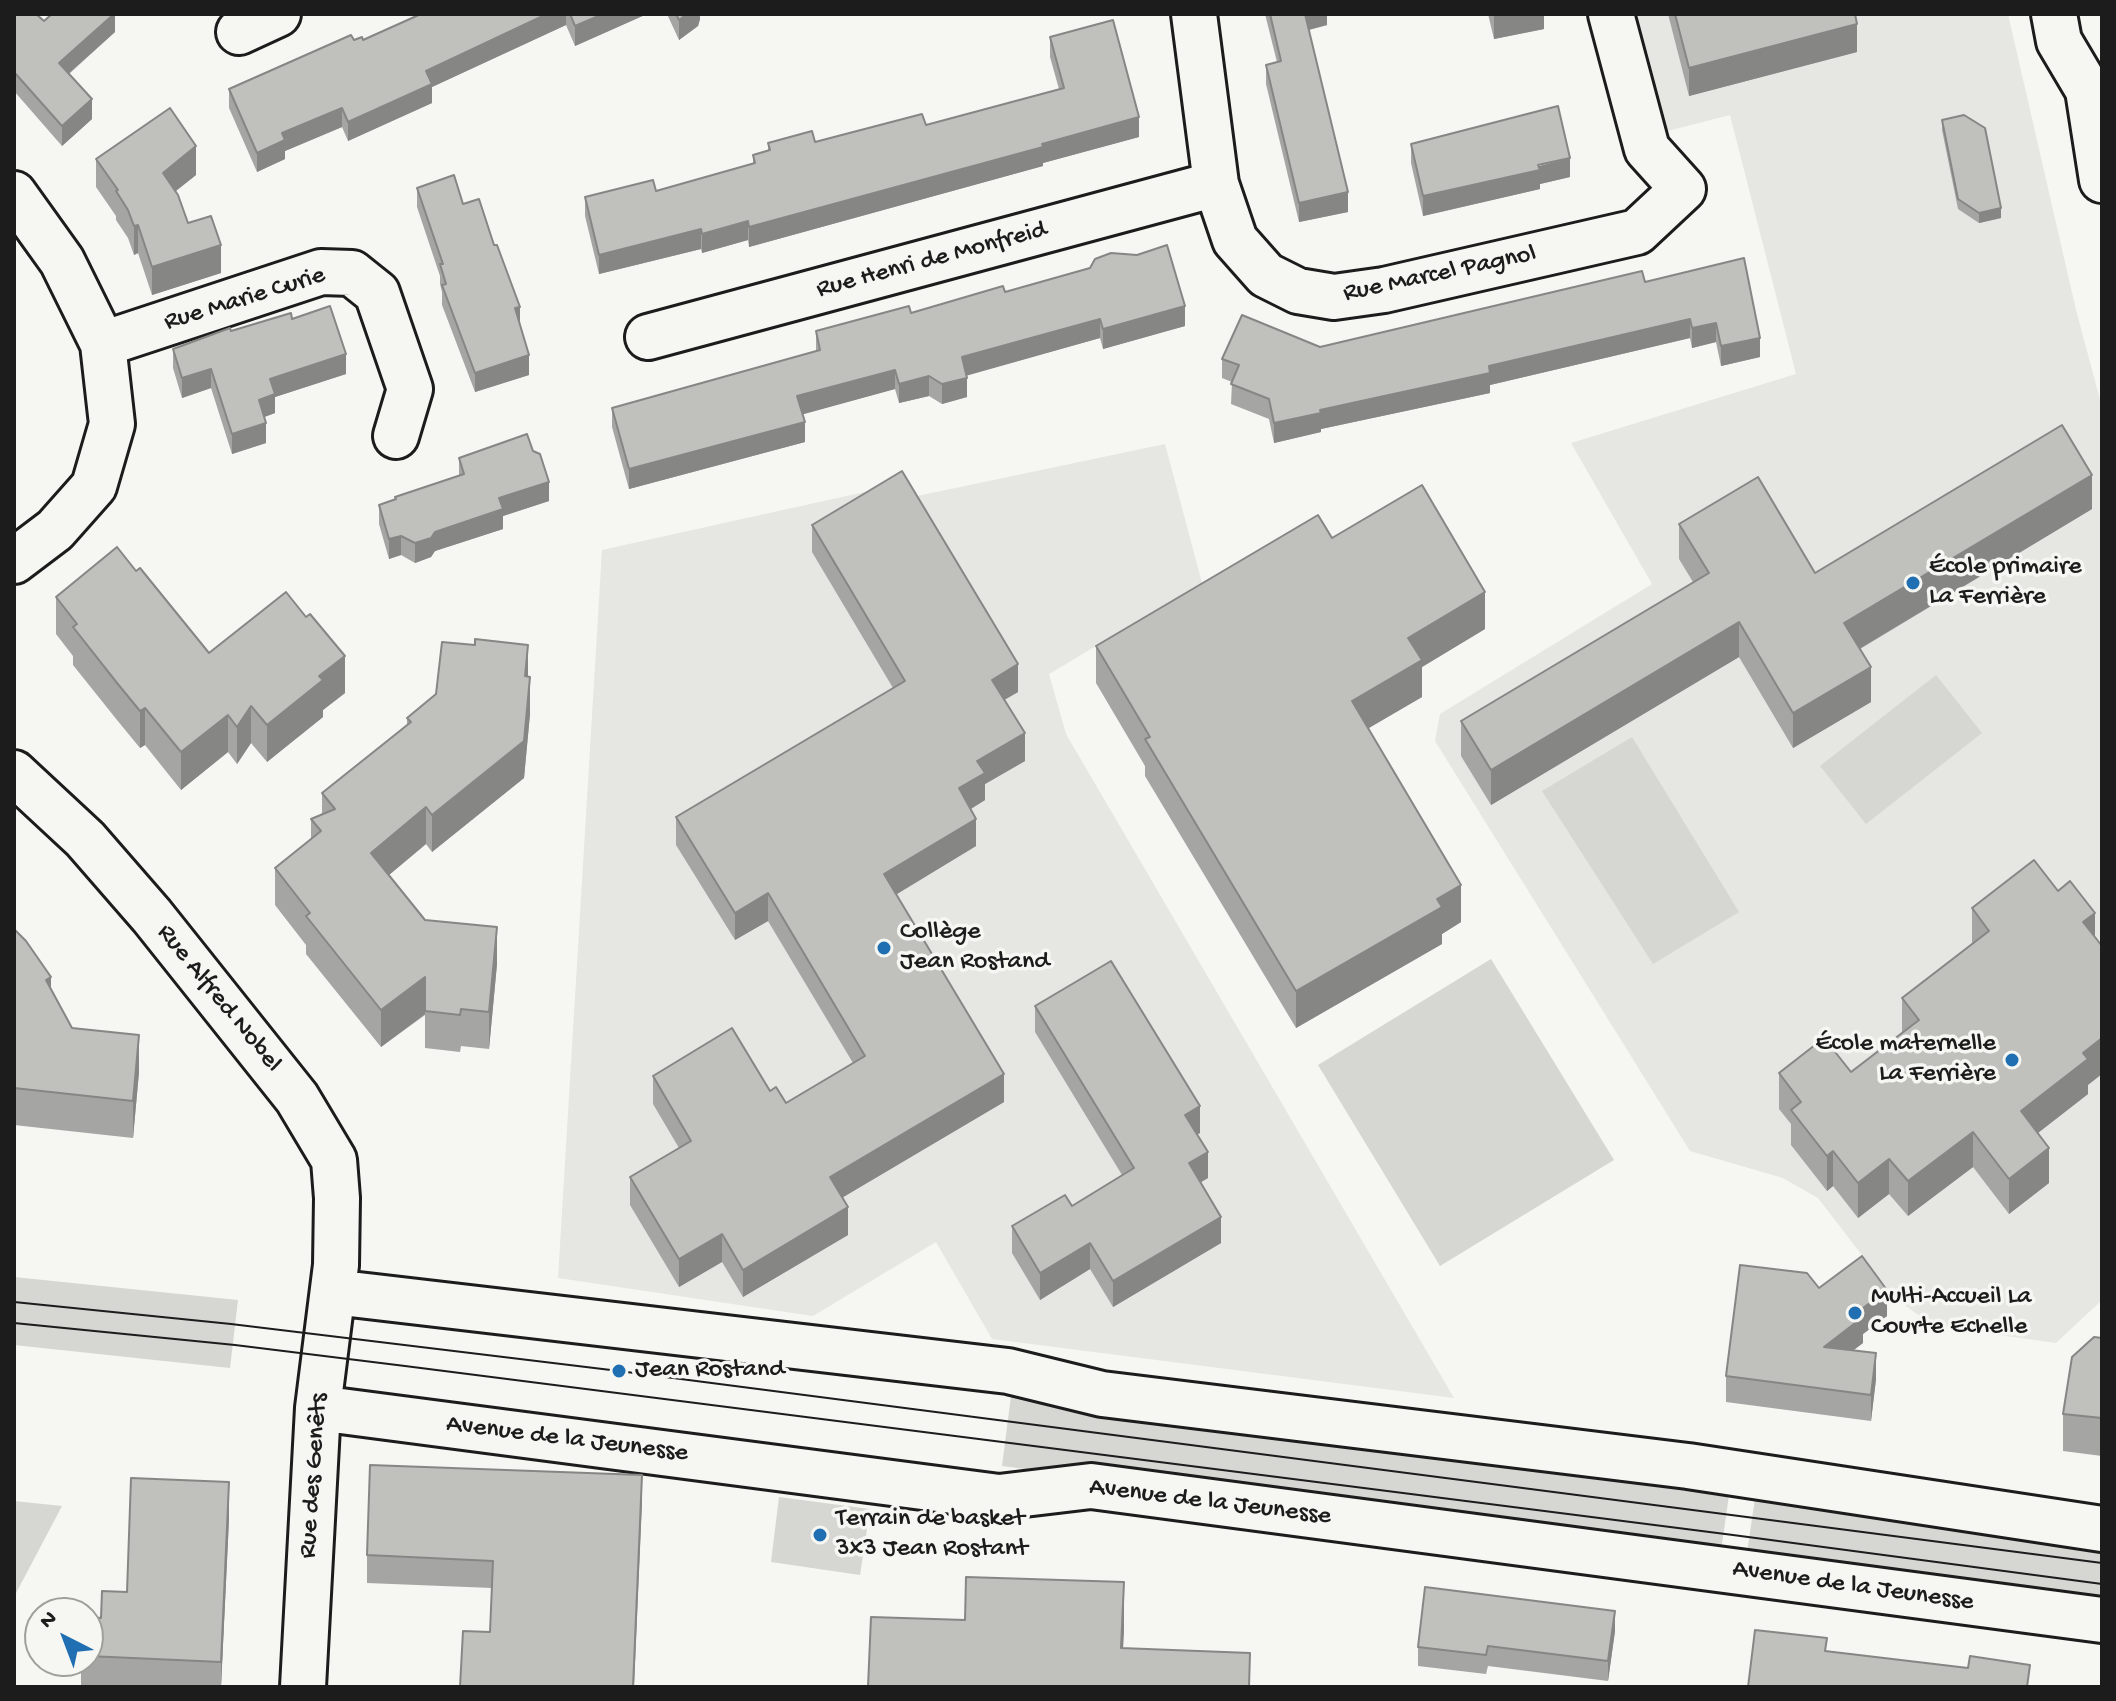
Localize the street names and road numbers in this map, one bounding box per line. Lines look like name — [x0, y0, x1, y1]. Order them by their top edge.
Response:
street label: Rue Henri de Monfreid — [813, 215, 1051, 307]
street label: Rue Marcel Pagnol — [1341, 239, 1539, 311]
street label: Rue Marie Curie — [161, 261, 329, 339]
street label: Rue Alfred Nobel — [149, 919, 287, 1079]
street label: Rue des Genêts — [294, 1392, 336, 1560]
street label: Avenue de la Jeunesse — [444, 1410, 690, 1470]
street label: Avenue de la Jeunesse — [1087, 1473, 1333, 1533]
street label: Avenue de la Jeunesse — [1730, 1555, 1976, 1619]

